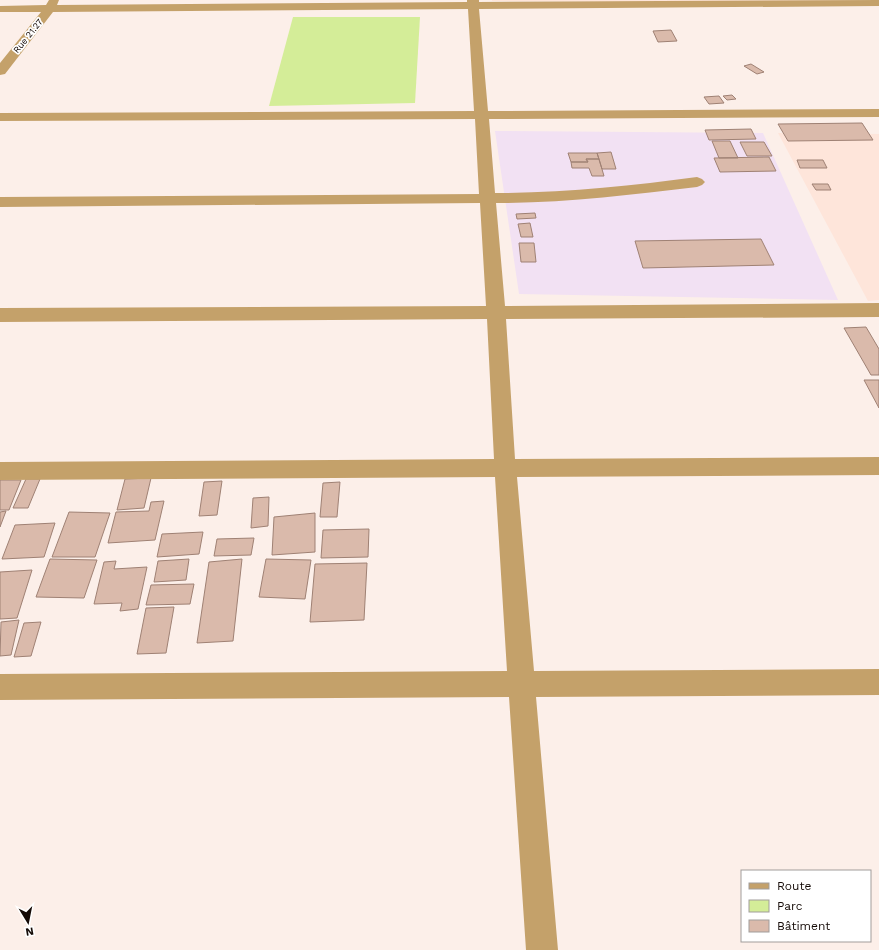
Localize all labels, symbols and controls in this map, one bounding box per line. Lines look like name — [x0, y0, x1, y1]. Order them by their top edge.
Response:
street label: Rue 21.27 — [11, 17, 45, 55]
legend — [741, 870, 871, 942]
text: Route — [777, 879, 811, 893]
text: Parc — [777, 899, 803, 913]
north arrow — [8, 902, 48, 942]
text: Bâtiment — [777, 919, 830, 933]
text: N — [25, 924, 35, 938]

